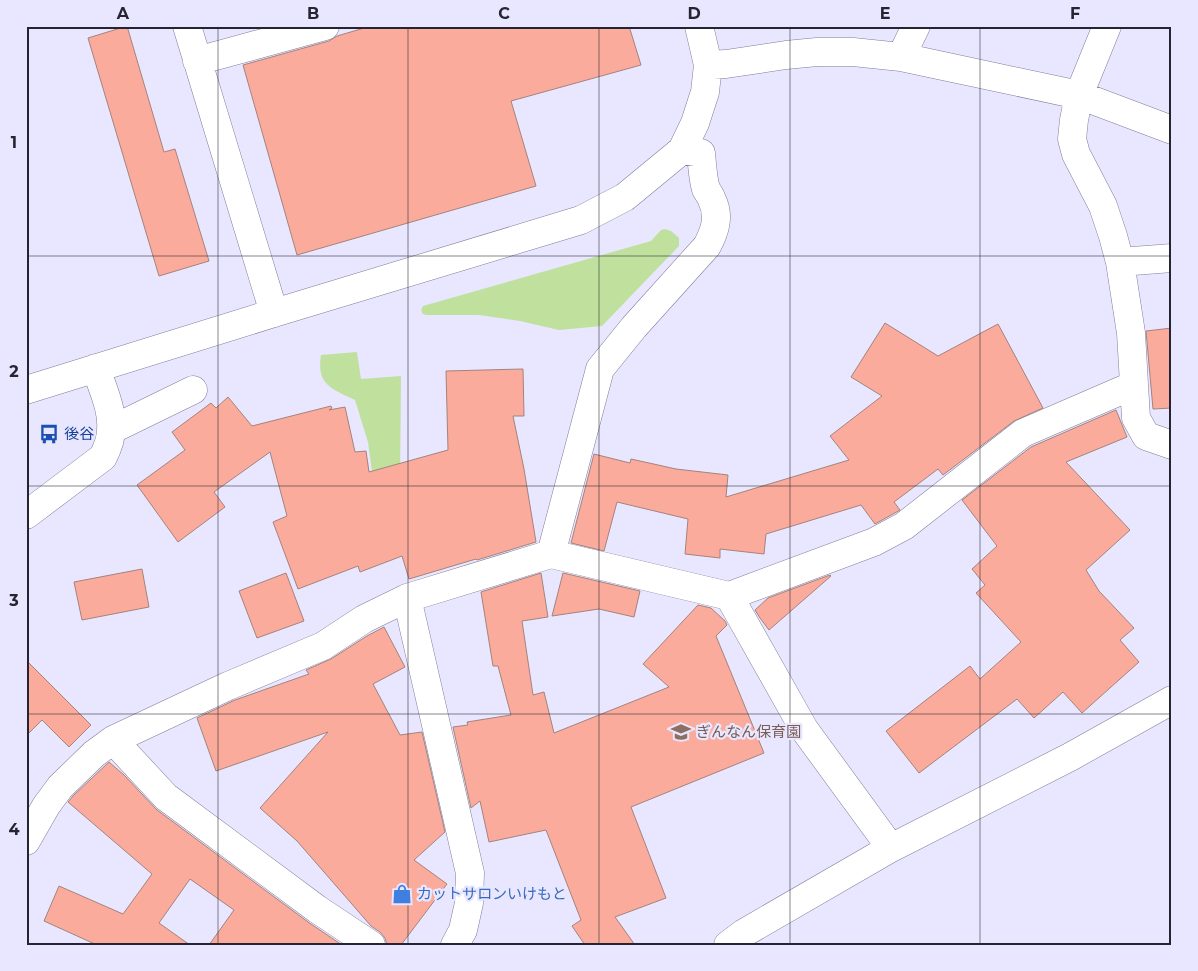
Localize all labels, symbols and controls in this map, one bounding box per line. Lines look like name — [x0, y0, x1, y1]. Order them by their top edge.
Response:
text: A — [116, 4, 130, 23]
text: B — [307, 4, 319, 23]
text: C — [498, 4, 510, 23]
text: D — [687, 4, 701, 23]
text: E — [880, 4, 890, 23]
text: F — [1070, 4, 1080, 23]
text: 1 — [11, 133, 17, 152]
text: 2 — [9, 362, 19, 381]
bus stop icon: 後谷 — [38, 423, 60, 445]
place label: 後谷 — [64, 424, 94, 443]
text: 3 — [8, 591, 19, 610]
school or university icon: ぎんなん保育園 — [670, 721, 692, 743]
place label: ぎんなん保育園 — [696, 722, 801, 741]
text: 4 — [8, 820, 20, 839]
shop icon: カットサロンいけもと — [391, 883, 413, 905]
place label: カットサロンいけもと — [417, 884, 567, 903]

